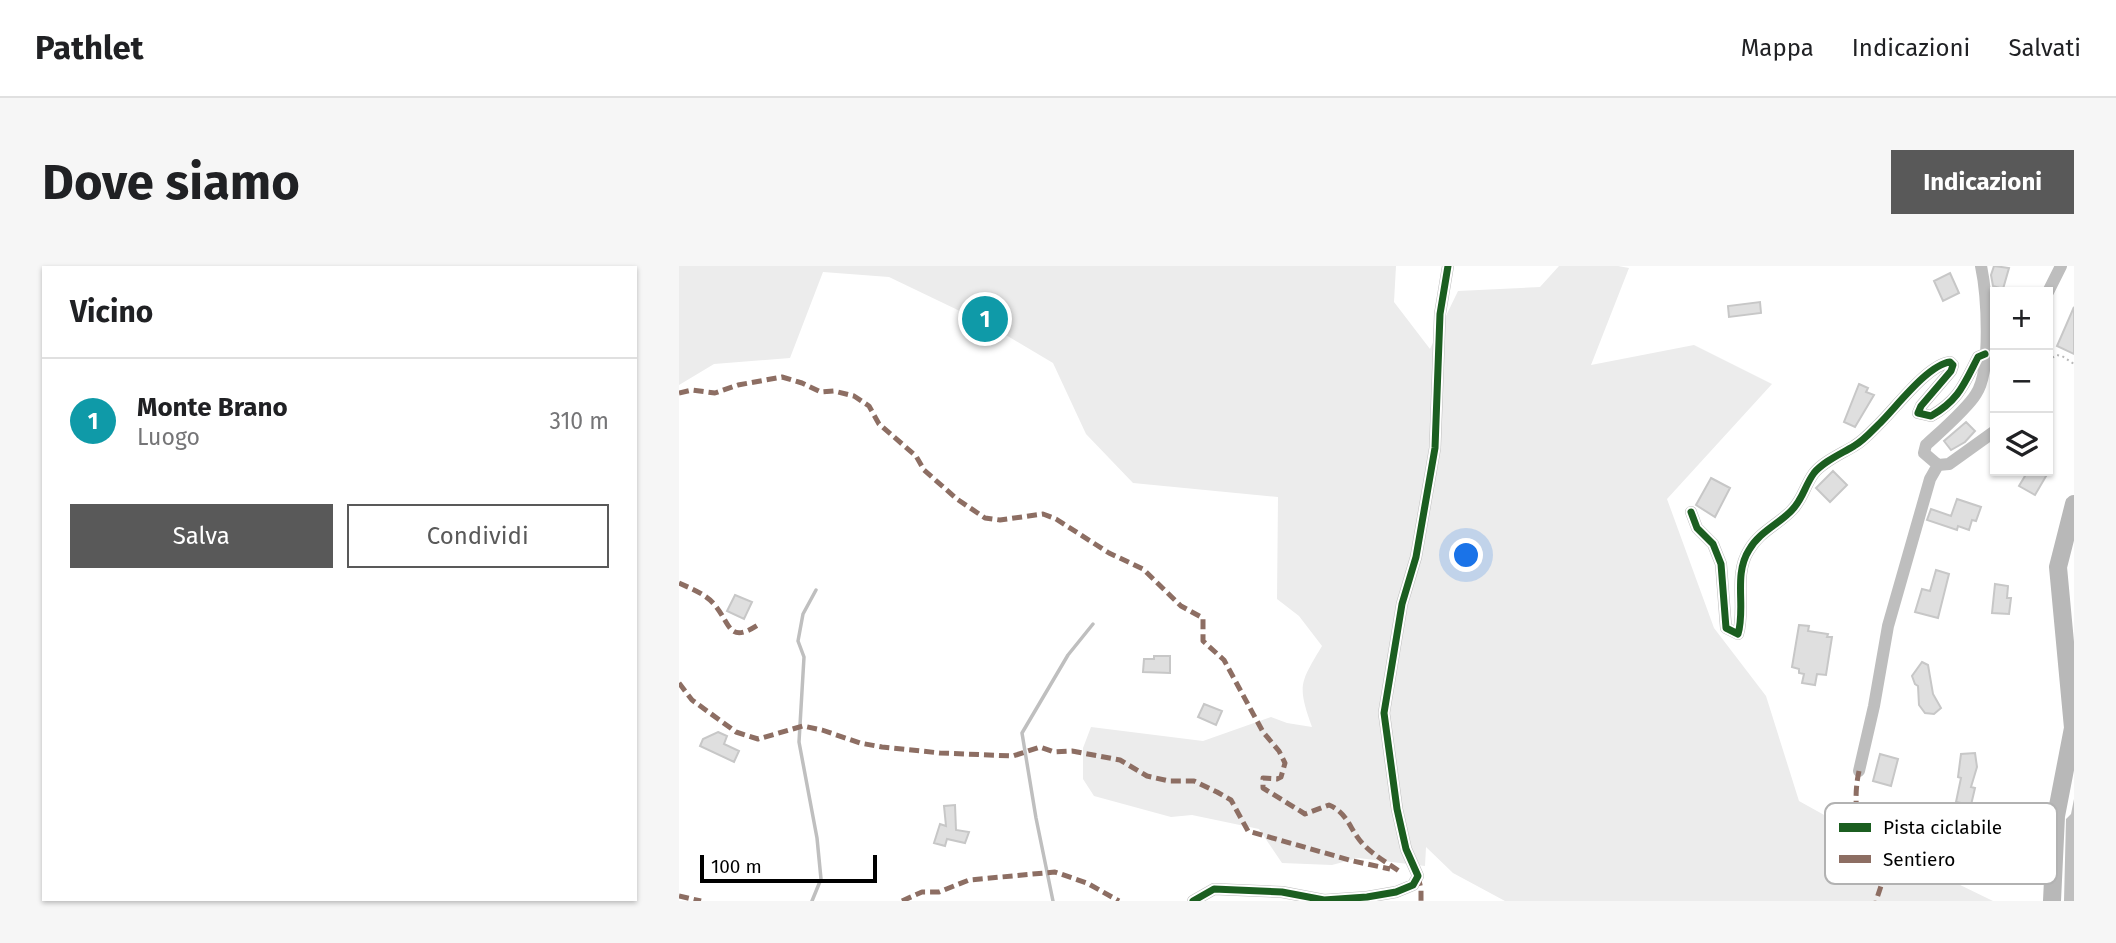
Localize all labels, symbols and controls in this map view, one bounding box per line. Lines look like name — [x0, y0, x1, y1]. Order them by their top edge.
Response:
text: Pathlet — [35, 28, 144, 68]
text: Mappa — [1741, 34, 1814, 62]
text: Indicazioni — [1852, 34, 1970, 62]
text: Salvati — [2008, 34, 2081, 62]
button: Indicazioni — [1891, 150, 2074, 214]
text: Dove siamo — [42, 153, 300, 212]
map controls — [1990, 287, 2053, 476]
button: + — [1990, 287, 2053, 350]
pin: 1 — [962, 293, 1008, 345]
text: Vicino — [70, 294, 153, 330]
button: − — [1990, 350, 2053, 413]
text: Monte Brano — [137, 392, 288, 423]
text: 1 — [88, 407, 98, 435]
text: 310 m — [549, 407, 609, 435]
button: layers — [1990, 413, 2053, 476]
text: Luogo — [137, 423, 200, 451]
button: Salva — [70, 504, 333, 568]
button: Condividi — [347, 504, 609, 568]
your location — [1449, 538, 1483, 572]
legend — [1825, 803, 2057, 884]
text: Pista ciclabile — [1883, 816, 2002, 839]
text: Sentiero — [1883, 848, 1955, 871]
scale bar — [700, 852, 877, 884]
text: 100 m — [711, 855, 762, 878]

